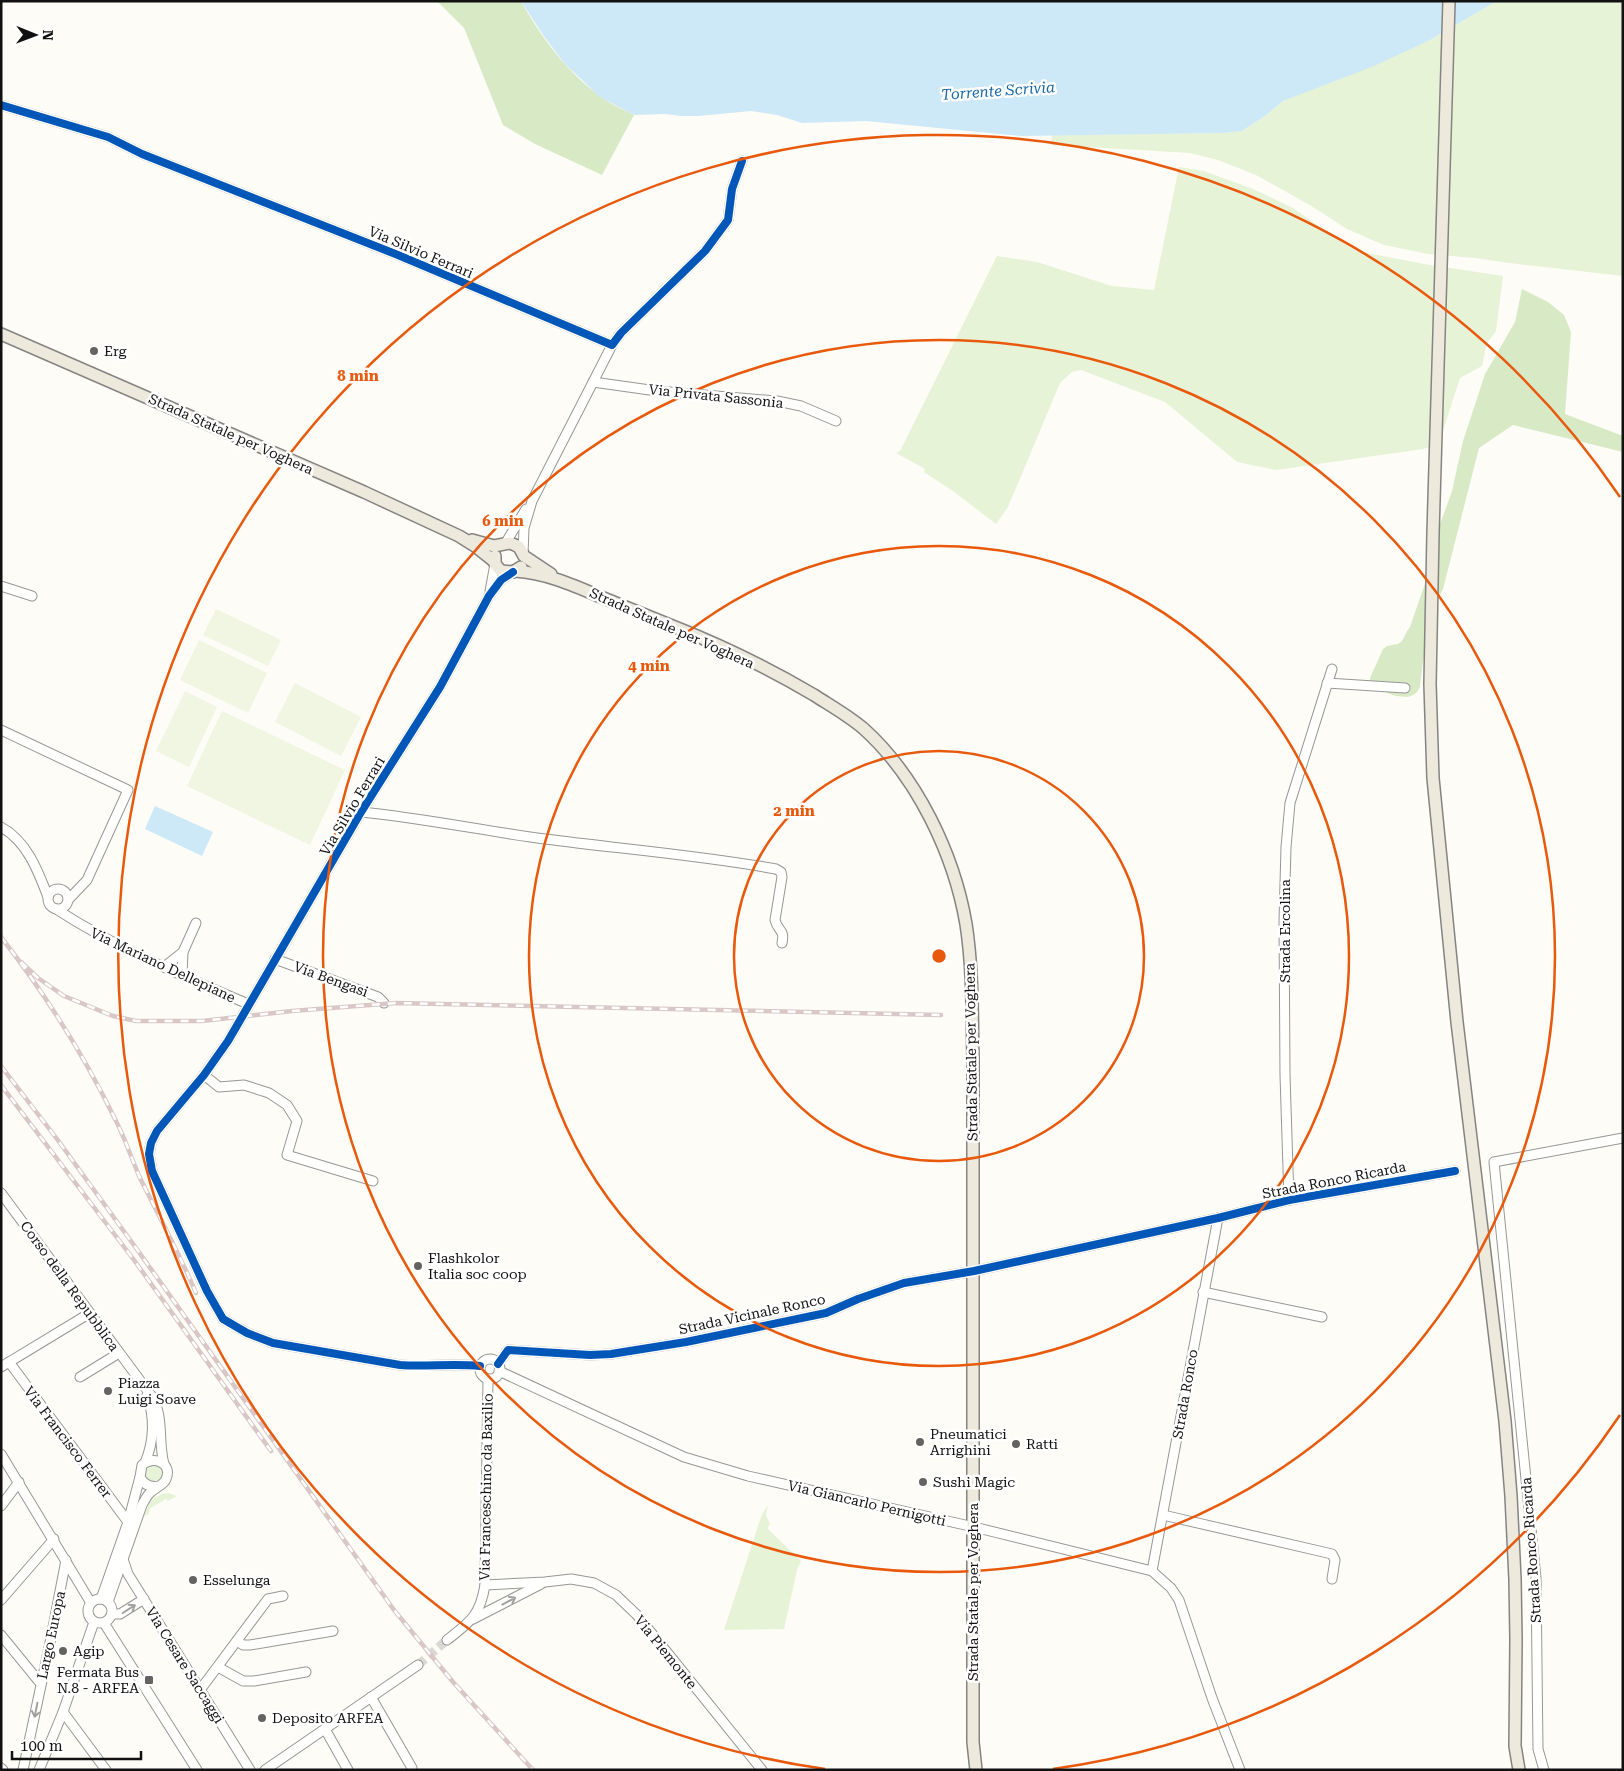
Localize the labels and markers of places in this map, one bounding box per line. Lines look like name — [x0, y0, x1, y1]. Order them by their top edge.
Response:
place label: Erg — [104, 343, 127, 359]
marker: Erg — [88, 345, 100, 357]
centre of rings — [930, 947, 948, 965]
place label: Flashkolor Italia soc coop — [428, 1250, 527, 1282]
marker: Flashkolor Italia soc coop — [412, 1260, 424, 1272]
place label: Piazza Luigi Soave — [118, 1375, 196, 1407]
marker: Piazza Luigi Soave — [102, 1385, 114, 1397]
place label: Pneumatici Arrighini — [930, 1426, 1007, 1458]
marker: Pneumatici Arrighini — [914, 1436, 926, 1448]
place label: Ratti — [1026, 1436, 1059, 1452]
marker: Ratti — [1010, 1438, 1022, 1450]
place label: Sushi Magic — [933, 1474, 1015, 1490]
marker: Sushi Magic — [917, 1476, 929, 1488]
place label: Esselunga — [203, 1572, 271, 1588]
marker: Esselunga — [187, 1574, 199, 1586]
place label: Agip — [73, 1643, 105, 1659]
marker: Agip — [57, 1645, 69, 1657]
place label: Fermata Bus N.8 - ARFEA — [57, 1664, 139, 1696]
marker: Fermata Bus N.8 - ARFEA — [143, 1674, 155, 1686]
place label: Deposito ARFEA — [272, 1710, 384, 1726]
marker: Deposito ARFEA — [256, 1712, 268, 1724]

